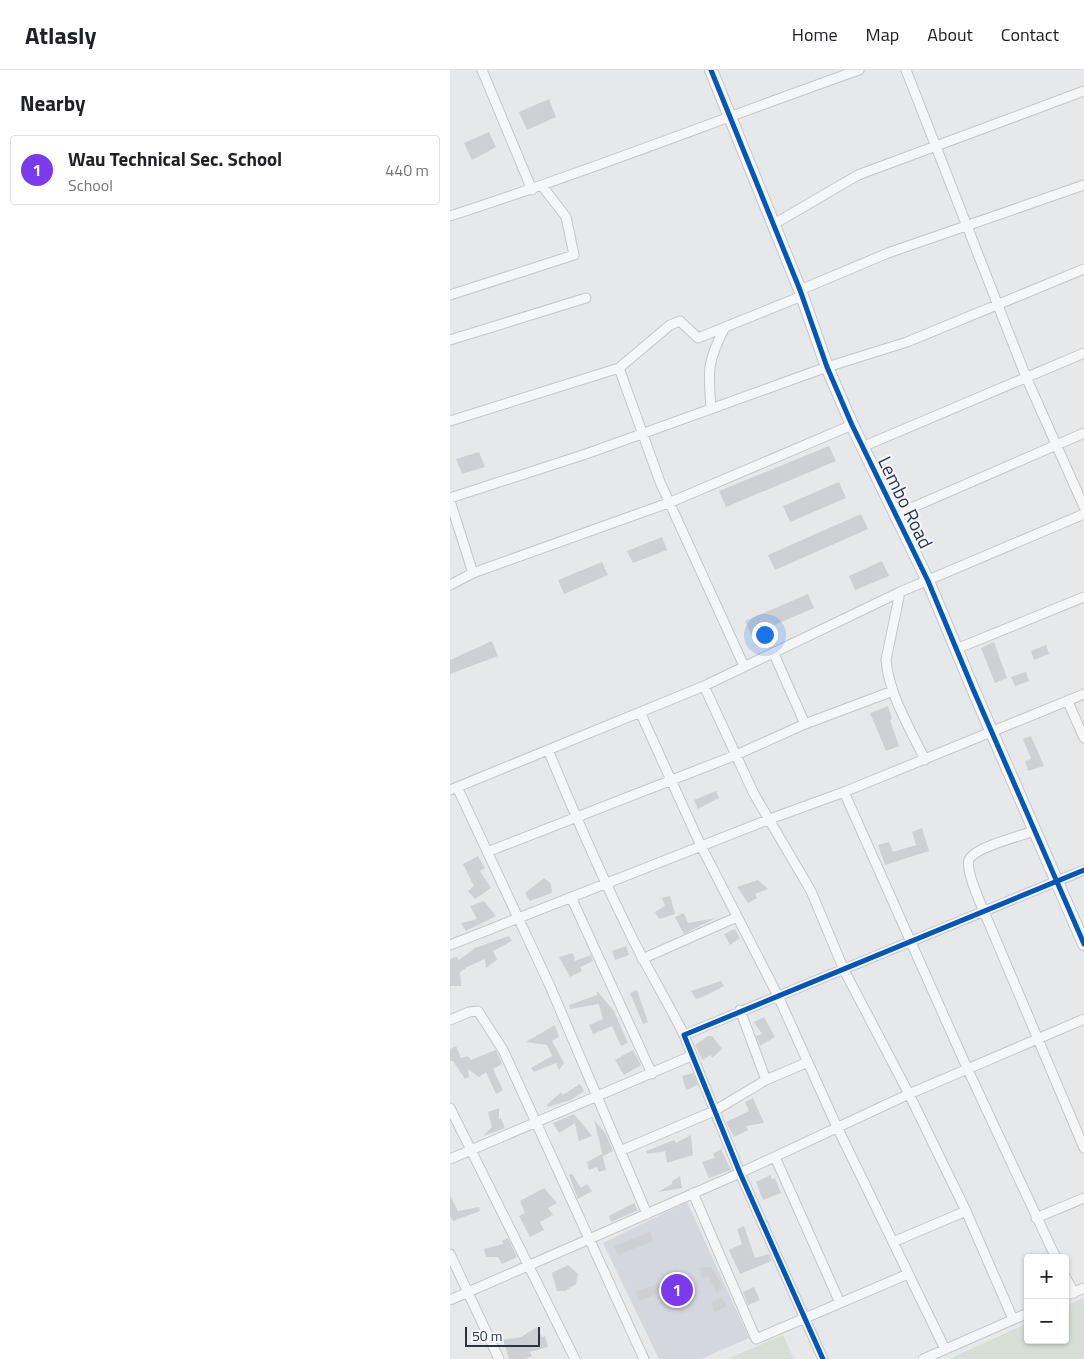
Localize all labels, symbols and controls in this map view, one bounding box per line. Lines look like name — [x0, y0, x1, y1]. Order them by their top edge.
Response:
text: Atlasly — [25, 17, 96, 53]
text: Home — [792, 21, 838, 48]
text: Map — [866, 21, 899, 48]
text: About — [927, 21, 973, 48]
text: Contact — [1001, 21, 1059, 48]
text: Nearby — [20, 87, 85, 119]
text: Wau Technical Sec. School — [68, 144, 282, 173]
text: 1 — [33, 158, 41, 182]
text: 440 m — [385, 158, 429, 182]
text: School — [68, 173, 113, 197]
street label: Lembo Road — [871, 451, 941, 553]
your location — [752, 622, 778, 648]
map controls — [1024, 1254, 1069, 1344]
button: + — [1024, 1254, 1069, 1299]
pin: 1 — [661, 1271, 693, 1309]
button: − — [1024, 1299, 1069, 1344]
scale bar — [465, 1324, 540, 1347]
text: 50 m — [472, 1325, 502, 1346]

